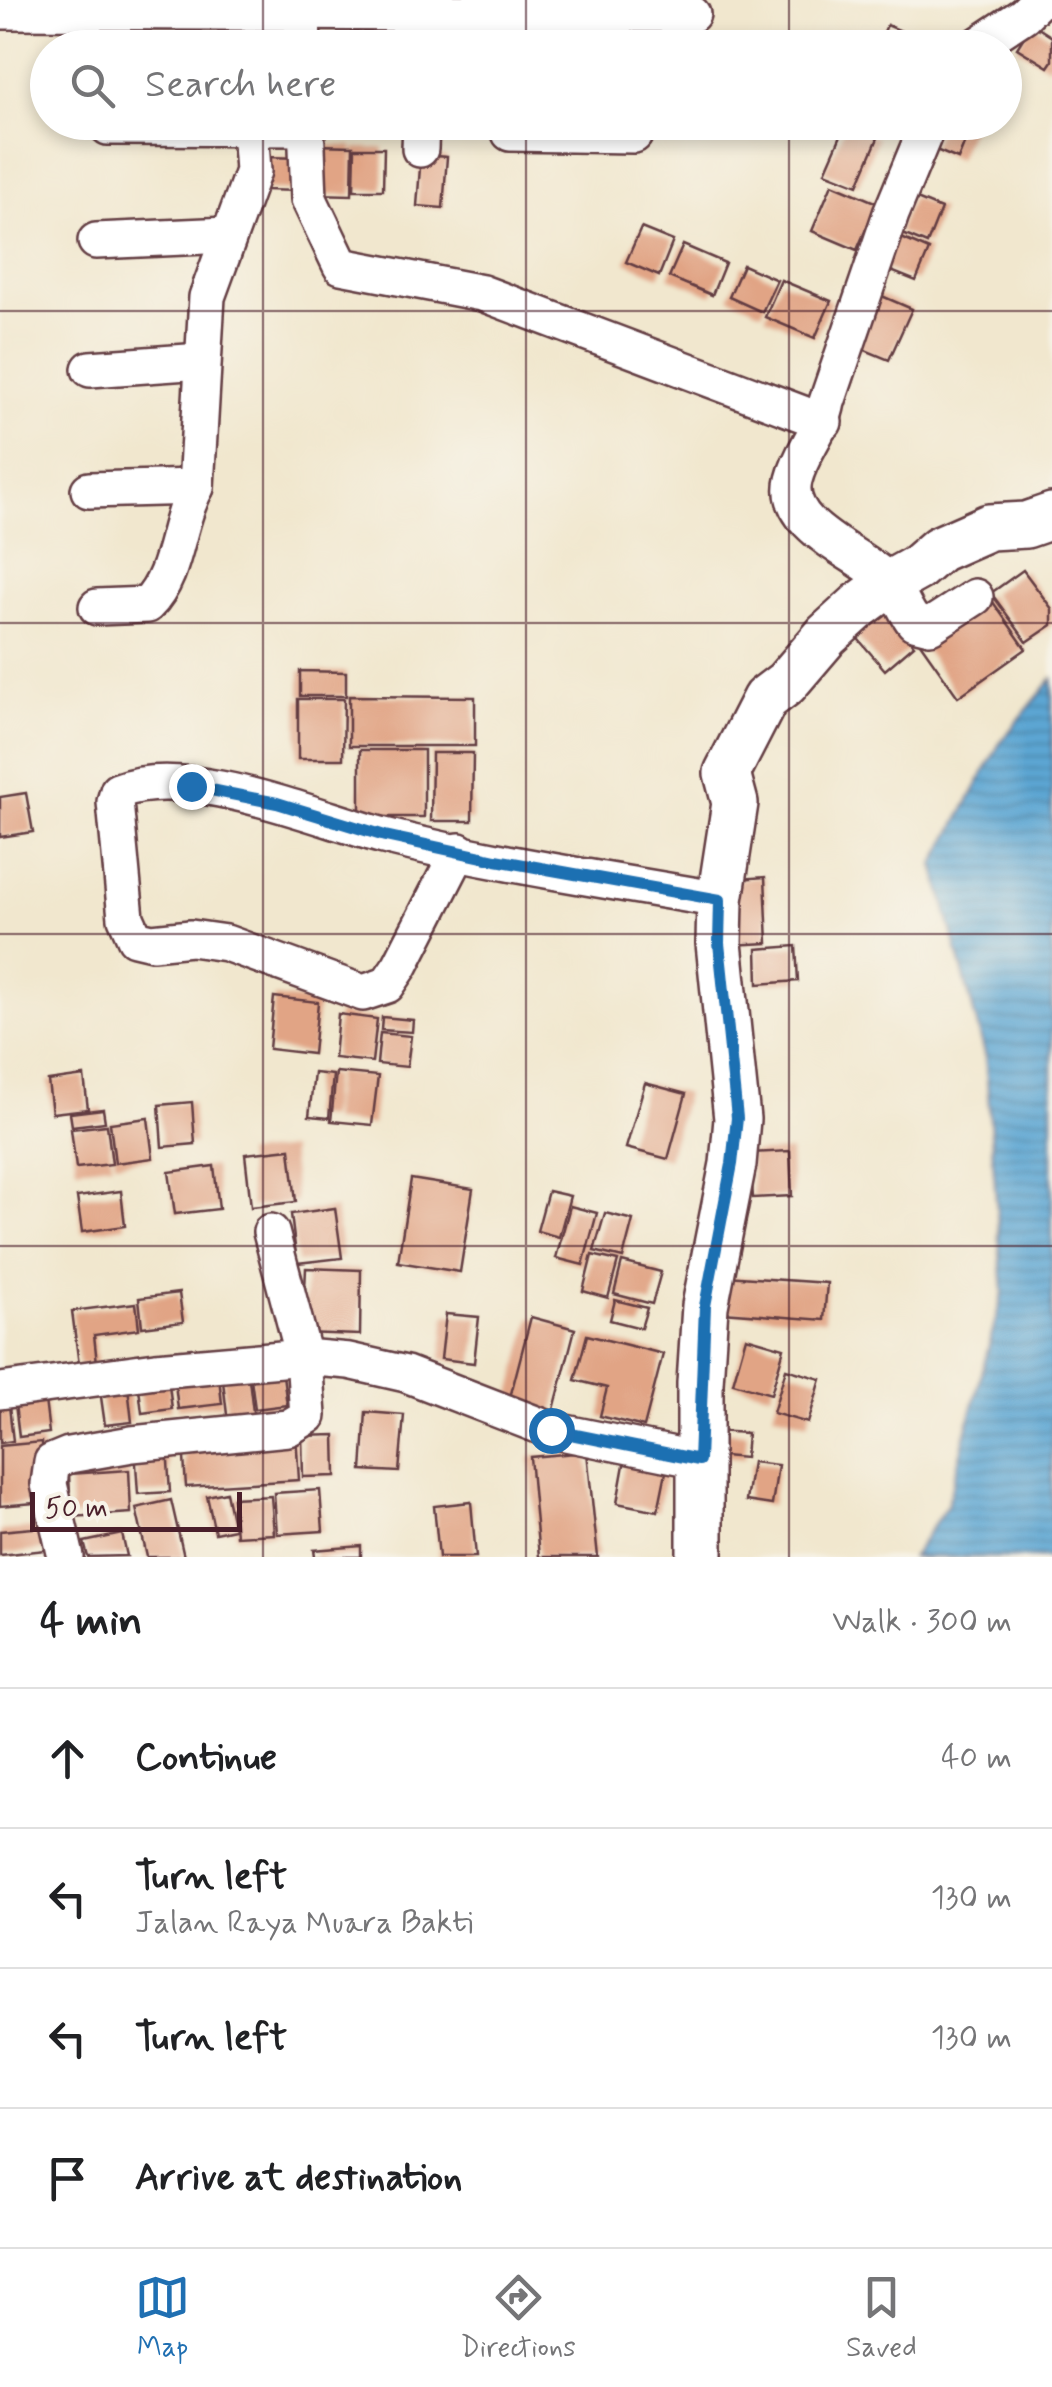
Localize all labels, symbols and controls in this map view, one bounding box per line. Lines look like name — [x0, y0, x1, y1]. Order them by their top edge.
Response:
search box — [30, 30, 1022, 140]
icon: search — [65, 58, 120, 113]
text: Search here — [145, 61, 336, 110]
route end — [169, 764, 215, 810]
route start — [529, 1408, 575, 1454]
scale bar — [30, 1487, 242, 1532]
text: 50 m — [45, 1491, 108, 1528]
text: 4 min — [40, 1595, 142, 1650]
text: Walk · 300 m — [832, 1601, 1012, 1643]
icon: ahead — [40, 1731, 95, 1786]
text: Continue — [135, 1734, 277, 1783]
text: 40 m — [941, 1737, 1012, 1779]
text: Turn left — [135, 1853, 287, 1902]
icon: left — [40, 1871, 95, 1926]
text: 130 m — [931, 1877, 1012, 1919]
text: Jalan Raya Muara Bakti — [135, 1902, 473, 1944]
icon: left — [40, 2011, 95, 2066]
text: Turn left — [135, 2014, 287, 2063]
text: 130 m — [931, 2017, 1012, 2059]
icon: arrive — [40, 2151, 95, 2206]
text: Arrive at destination — [135, 2154, 462, 2203]
tab: Map — [135, 2270, 190, 2367]
tab: Directions — [461, 2270, 576, 2367]
tab: Saved — [846, 2270, 917, 2367]

